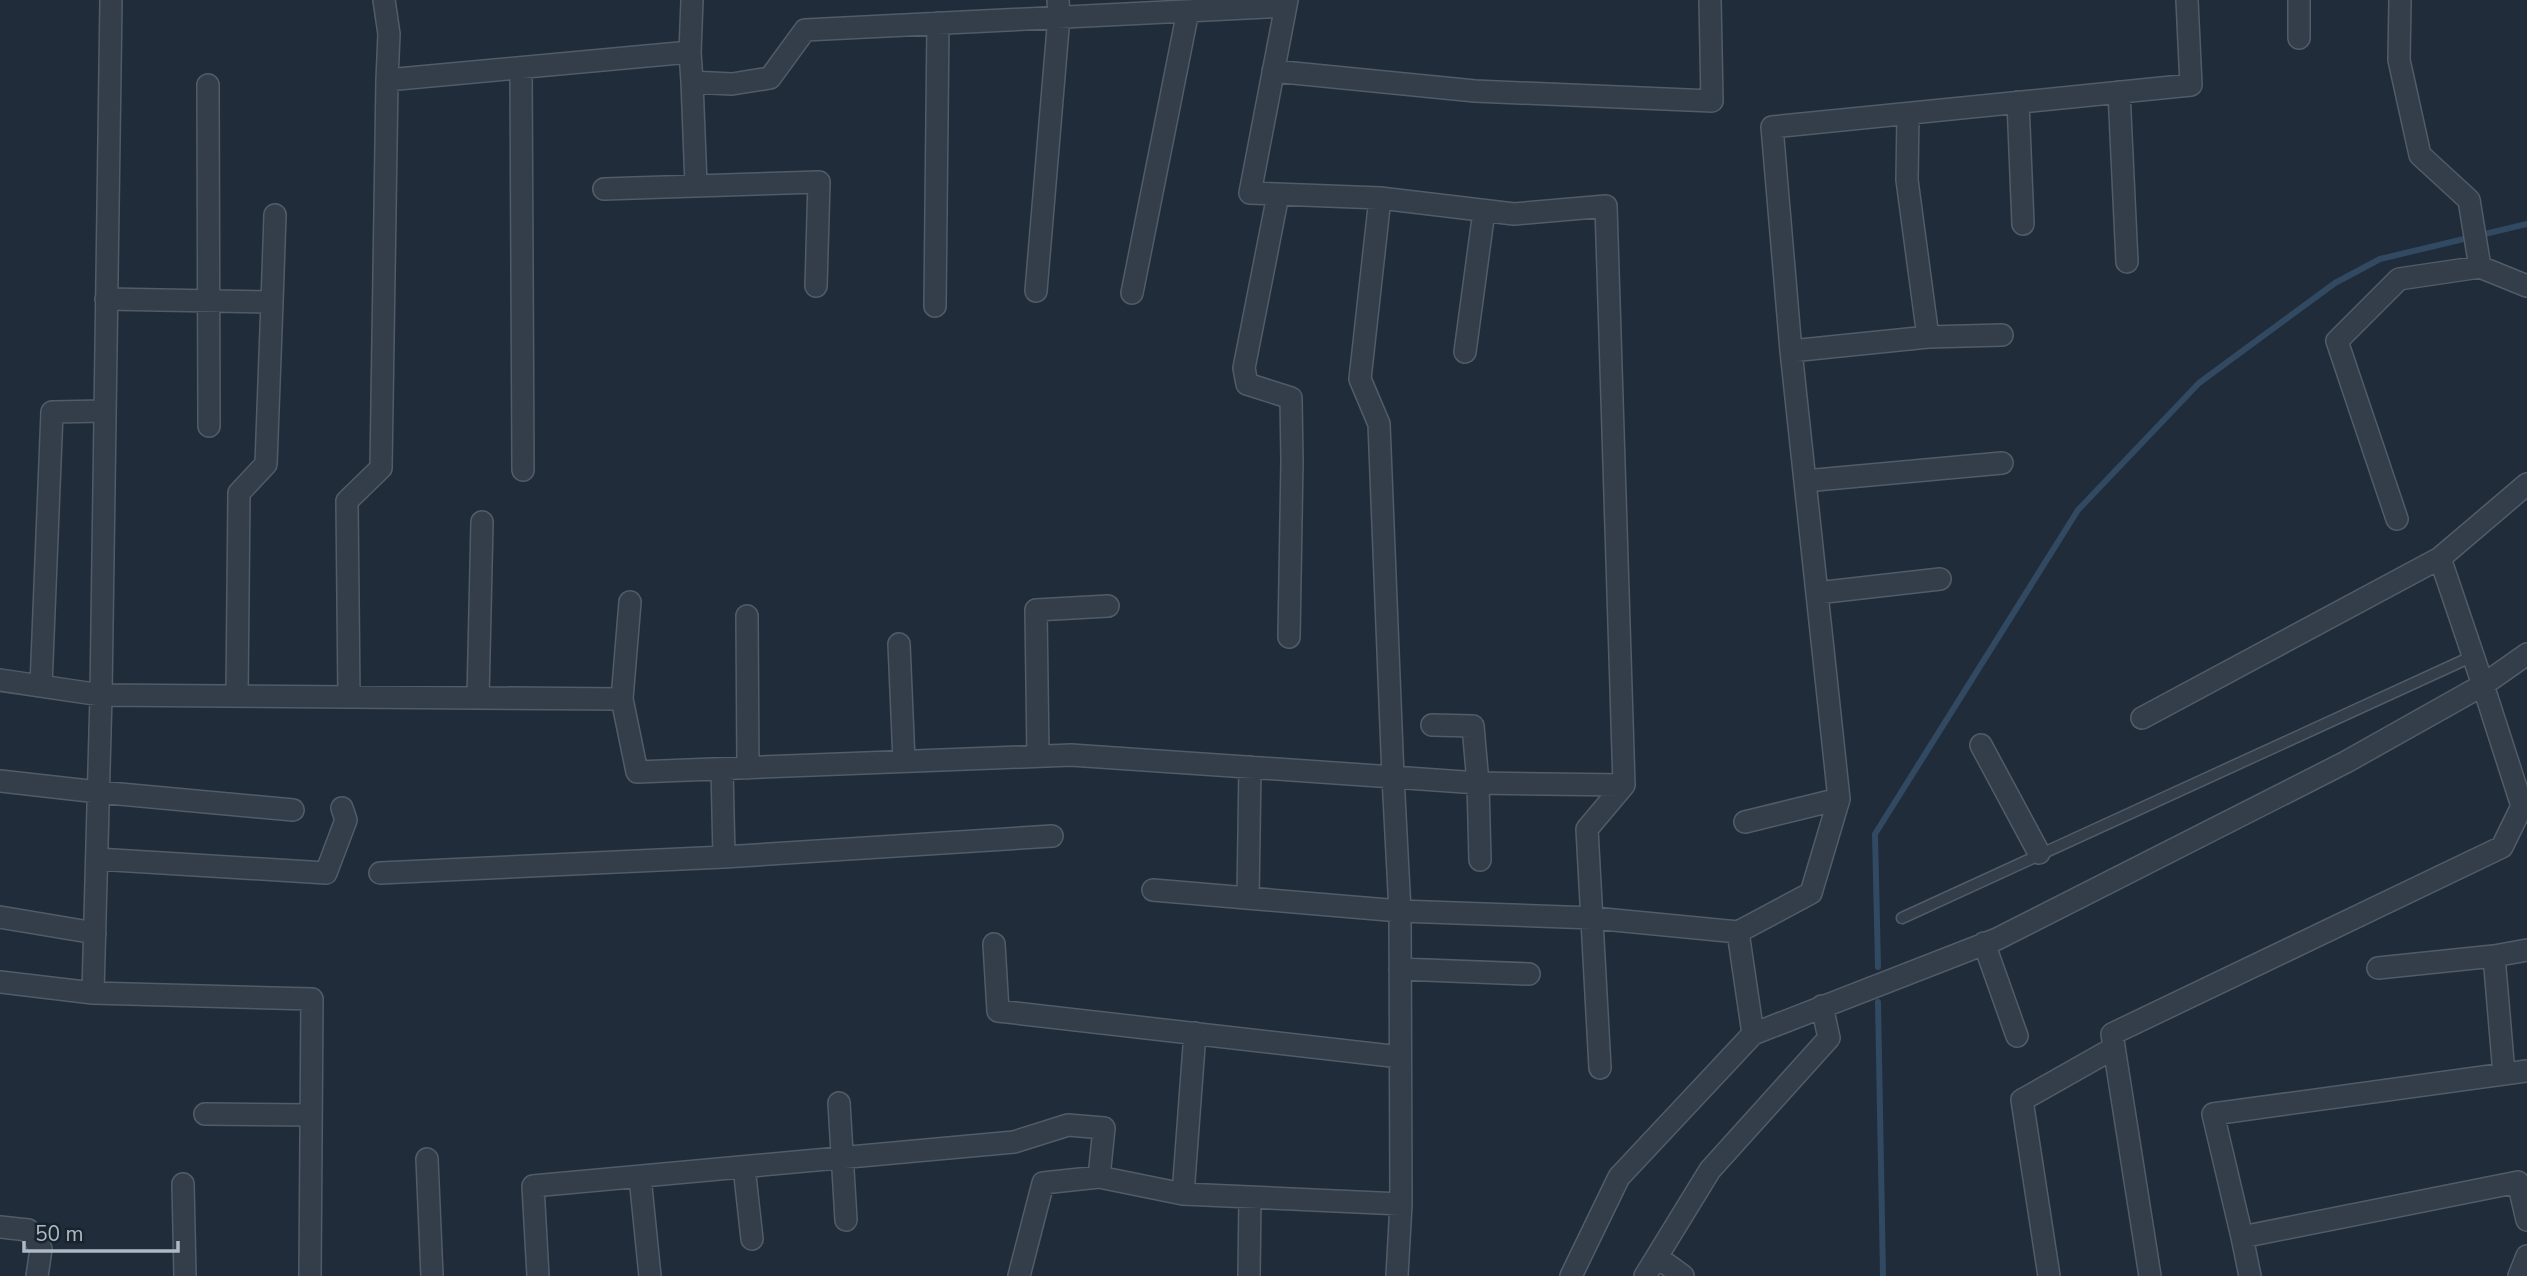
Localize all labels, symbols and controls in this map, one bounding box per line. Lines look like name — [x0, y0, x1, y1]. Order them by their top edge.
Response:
scale bar — [24, 1210, 178, 1254]
text: 50 m — [35, 1220, 84, 1248]

